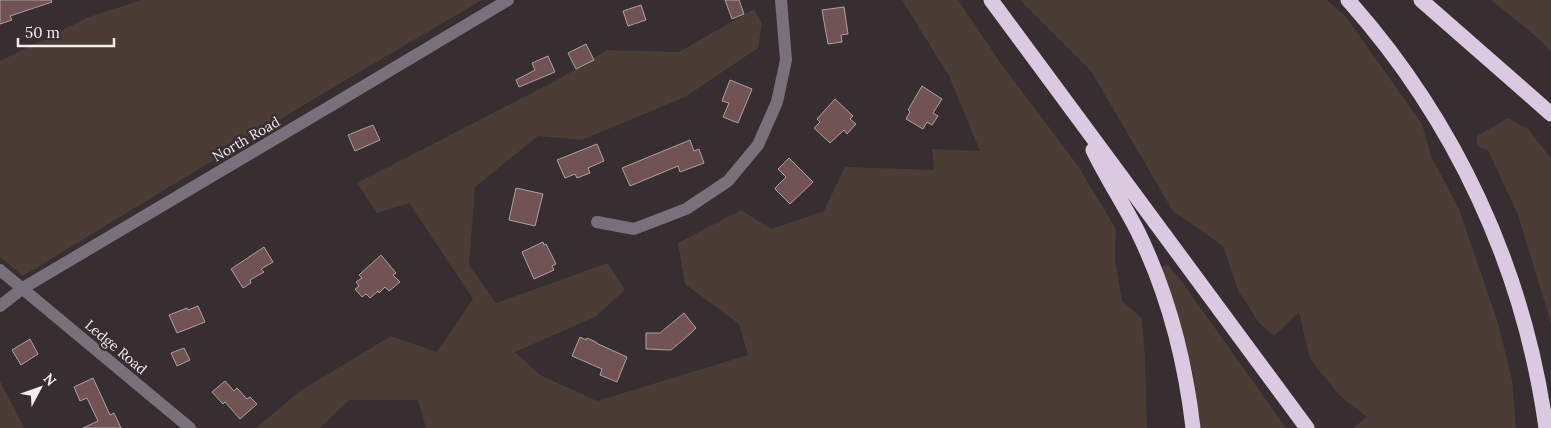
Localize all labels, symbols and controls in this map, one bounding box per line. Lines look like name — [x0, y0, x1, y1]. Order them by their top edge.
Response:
scale bar — [18, 15, 114, 47]
text: 50 m — [25, 23, 60, 42]
street label: North Road — [209, 112, 283, 166]
street label: Ledge Road — [81, 316, 151, 378]
north arrow — [15, 363, 65, 413]
text: N — [39, 369, 60, 390]

